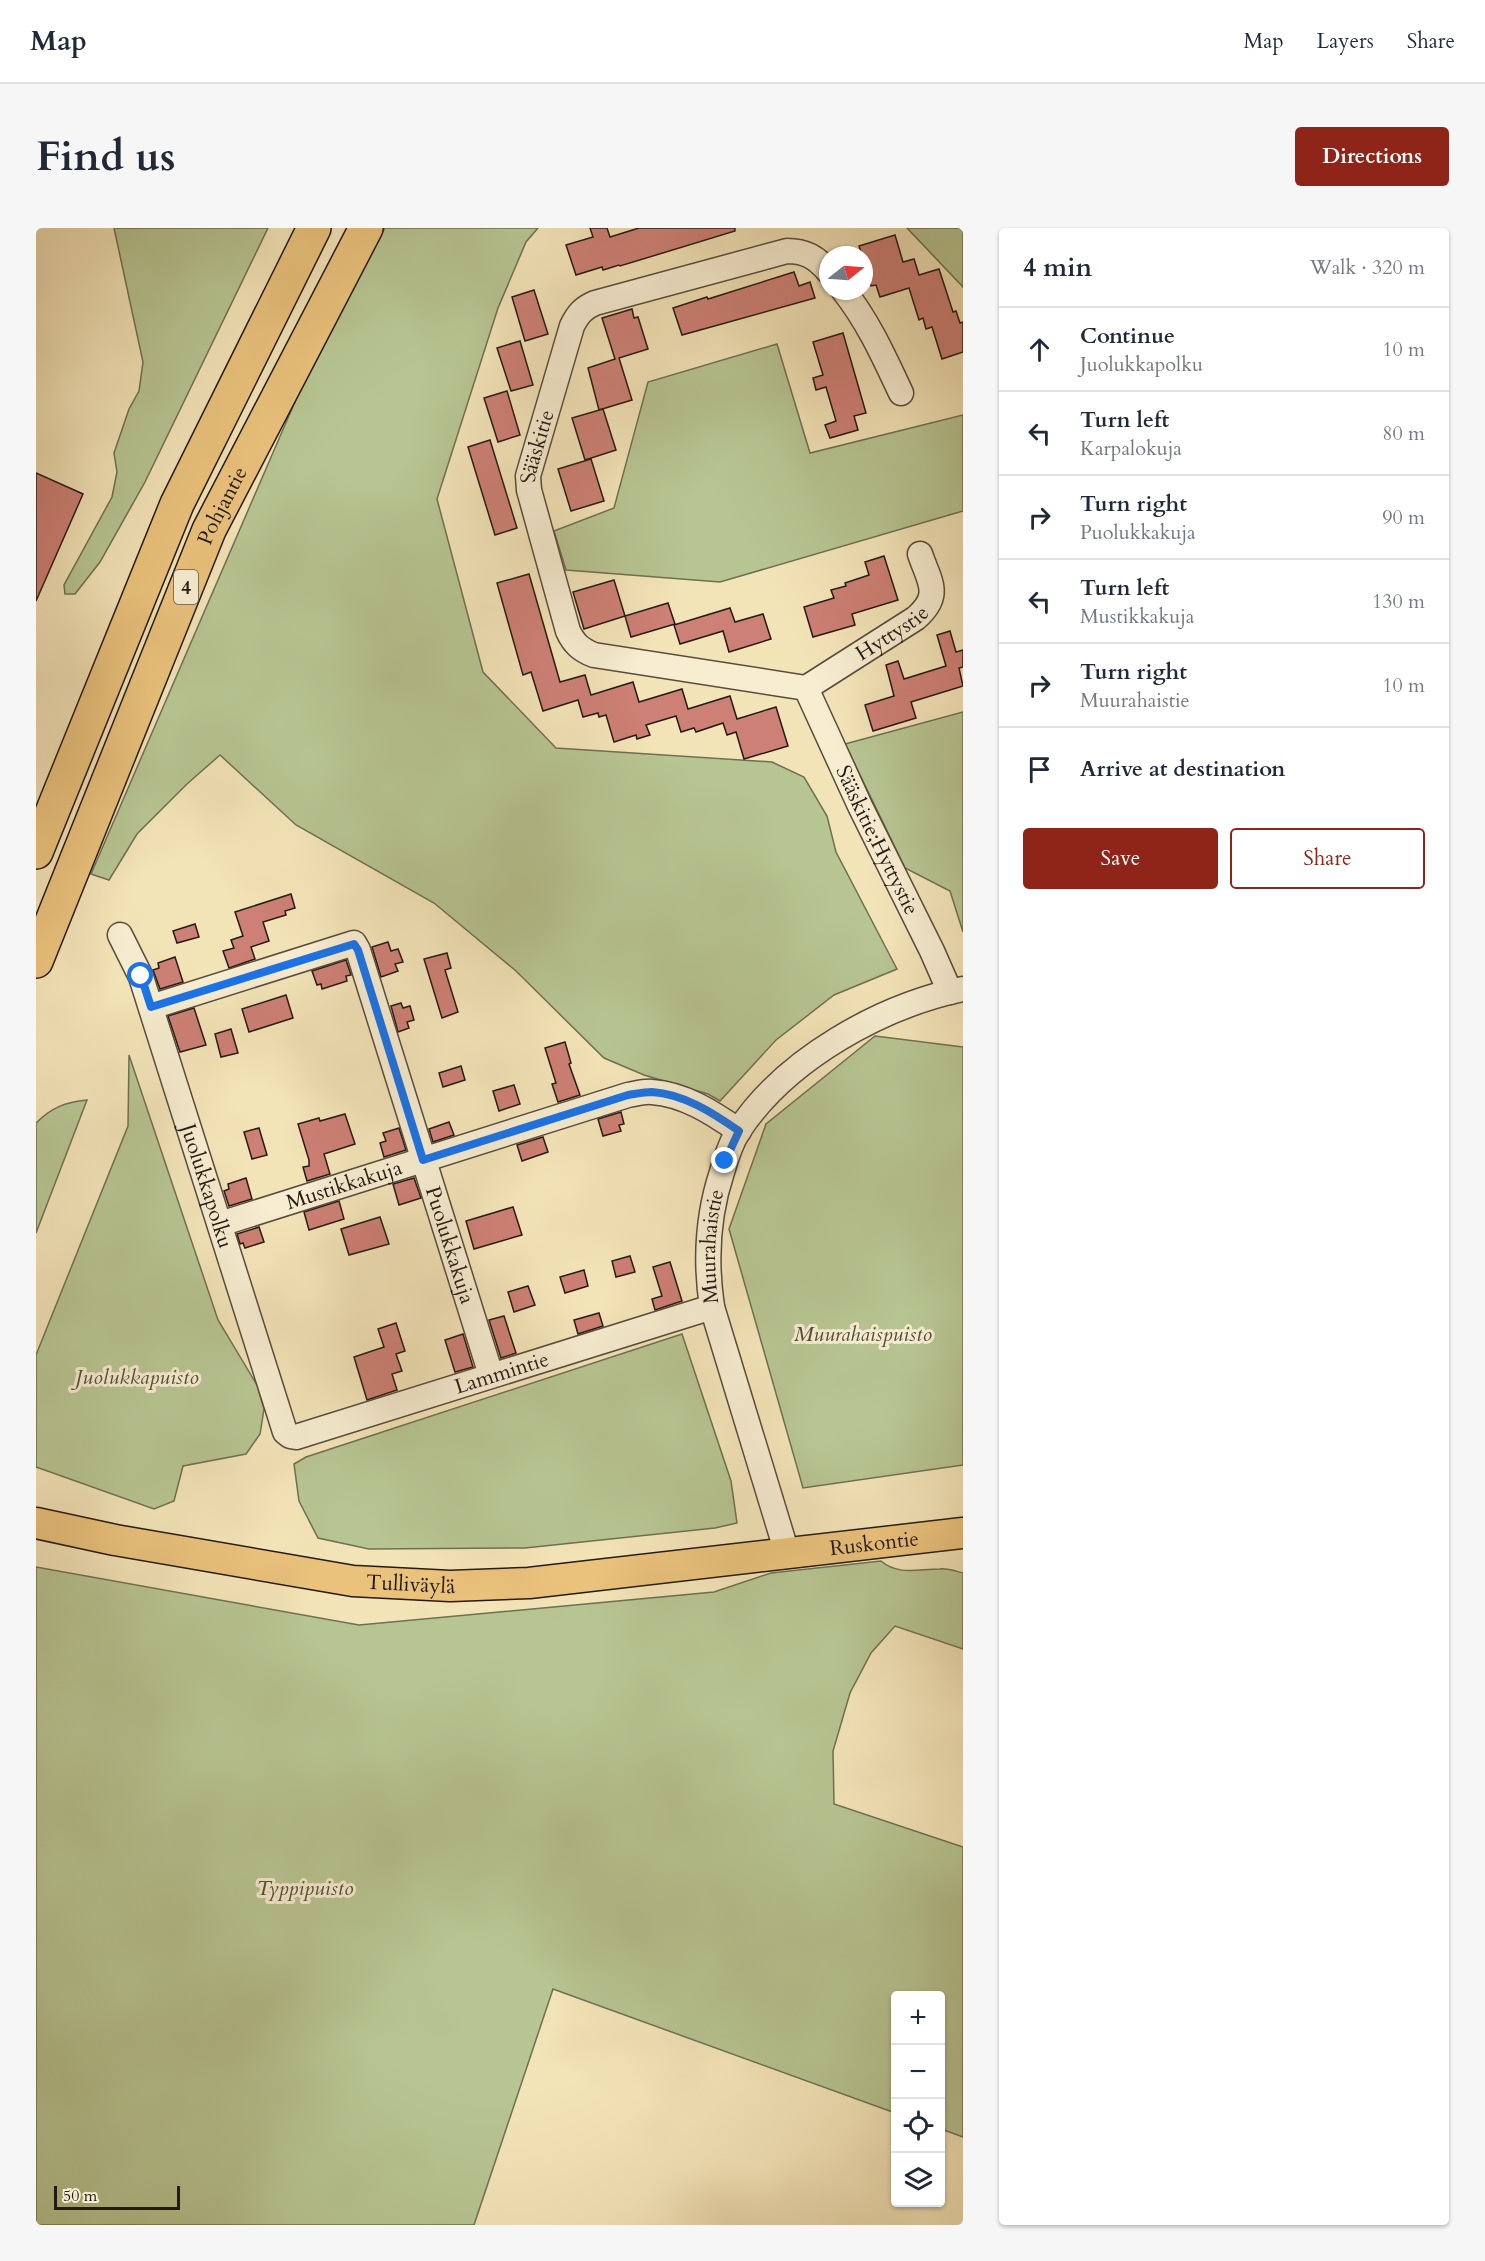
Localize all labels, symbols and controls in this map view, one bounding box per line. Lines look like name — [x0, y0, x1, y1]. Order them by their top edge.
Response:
text: Map — [30, 22, 87, 60]
text: Map — [1244, 27, 1284, 56]
text: Layers — [1317, 27, 1374, 56]
text: Share — [1407, 27, 1455, 56]
button: Directions — [1295, 127, 1449, 186]
text: Find us — [36, 128, 176, 185]
north arrow — [819, 246, 873, 300]
text: 4 min — [1023, 250, 1092, 285]
text: Walk · 320 m — [1310, 254, 1425, 281]
text: Continue — [1080, 321, 1175, 351]
icon: ahead — [1023, 333, 1056, 366]
text: 10 m — [1382, 336, 1425, 363]
text: Juolukkapolku — [1080, 351, 1203, 378]
text: Turn left — [1080, 405, 1169, 435]
street label: Sääskitie — [513, 406, 561, 484]
icon: left — [1023, 417, 1056, 450]
text: 80 m — [1382, 420, 1425, 447]
text: Karpalokuja — [1080, 435, 1182, 462]
street label: Pohjantie — [190, 461, 254, 549]
text: Turn right — [1080, 489, 1187, 519]
icon: right — [1023, 501, 1056, 534]
text: 90 m — [1382, 504, 1425, 531]
text: Puolukkakuja — [1080, 519, 1196, 546]
road number: 4 — [174, 570, 198, 604]
text: Turn left — [1080, 573, 1169, 603]
icon: left — [1023, 585, 1056, 618]
text: 130 m — [1372, 588, 1425, 615]
street label: Hyttystie — [850, 599, 936, 668]
text: Mustikkakuja — [1080, 603, 1194, 630]
text: Turn right — [1080, 657, 1187, 687]
icon: right — [1023, 669, 1056, 702]
text: 10 m — [1382, 672, 1425, 699]
text: Muurahaistie — [1080, 687, 1190, 714]
icon: arrive — [1023, 753, 1056, 786]
text: Arrive at destination — [1080, 754, 1285, 784]
street label: Sääskitie;Hyttystie — [829, 761, 926, 920]
button: Save — [1023, 828, 1218, 889]
button: Share — [1230, 828, 1425, 889]
route start — [127, 962, 153, 988]
street label: Juolukkapolku — [173, 1117, 240, 1252]
route end — [711, 1147, 737, 1173]
street label: Mustikkakuja — [282, 1153, 406, 1217]
street label: Puolukkakuja — [418, 1183, 482, 1307]
street label: Muurahaistie — [694, 1186, 731, 1305]
park label: Muurahaispuisto — [794, 1320, 932, 1349]
street label: Lammintie — [451, 1344, 552, 1401]
park label: Juolukkapuisto — [70, 1363, 199, 1392]
street label: Ruskontie — [828, 1524, 920, 1563]
street label: Tulliväylä — [365, 1567, 456, 1601]
park label: Typpipuisto — [257, 1874, 354, 1903]
map controls — [891, 1991, 945, 2207]
button: + — [891, 1991, 945, 2045]
button: − — [891, 2045, 945, 2099]
button: locate — [891, 2099, 945, 2153]
button: layers — [891, 2153, 945, 2207]
scale bar — [54, 2183, 180, 2210]
text: 50 m — [63, 2185, 97, 2207]

